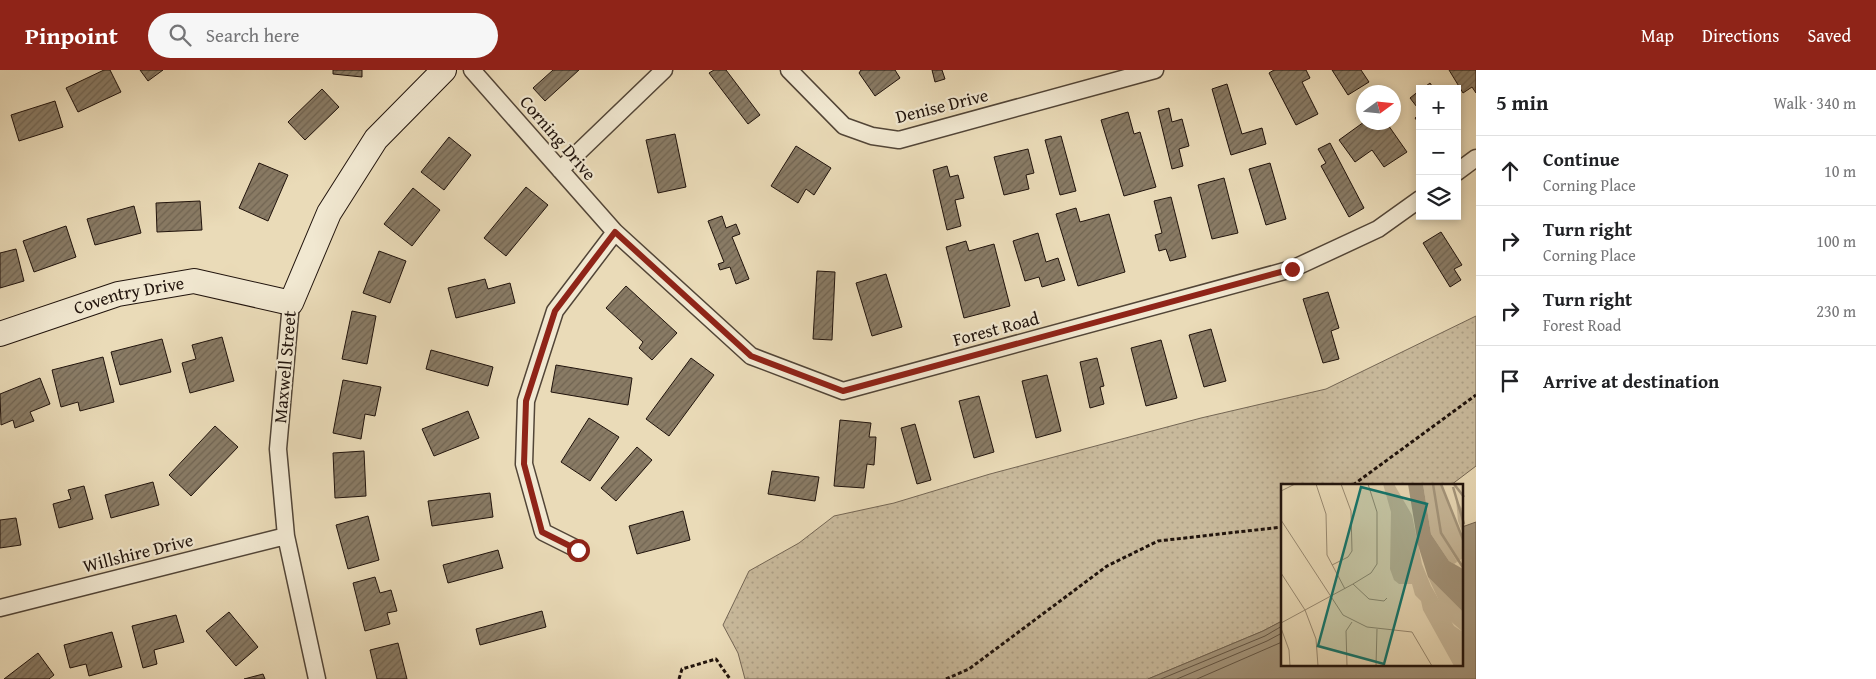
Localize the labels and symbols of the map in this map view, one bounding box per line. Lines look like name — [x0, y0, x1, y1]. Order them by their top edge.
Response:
street label: Denise Drive — [893, 81, 991, 130]
north arrow — [1356, 85, 1401, 130]
street label: Corning Drive — [514, 89, 603, 186]
route end — [1281, 258, 1304, 281]
street label: Coventry Drive — [70, 269, 186, 321]
street label: Forest Road — [950, 304, 1042, 353]
street label: Maxwell Street — [266, 309, 303, 424]
inset map — [1281, 484, 1464, 666]
street label: Willshire Drive — [80, 526, 196, 579]
route start — [567, 539, 590, 562]

